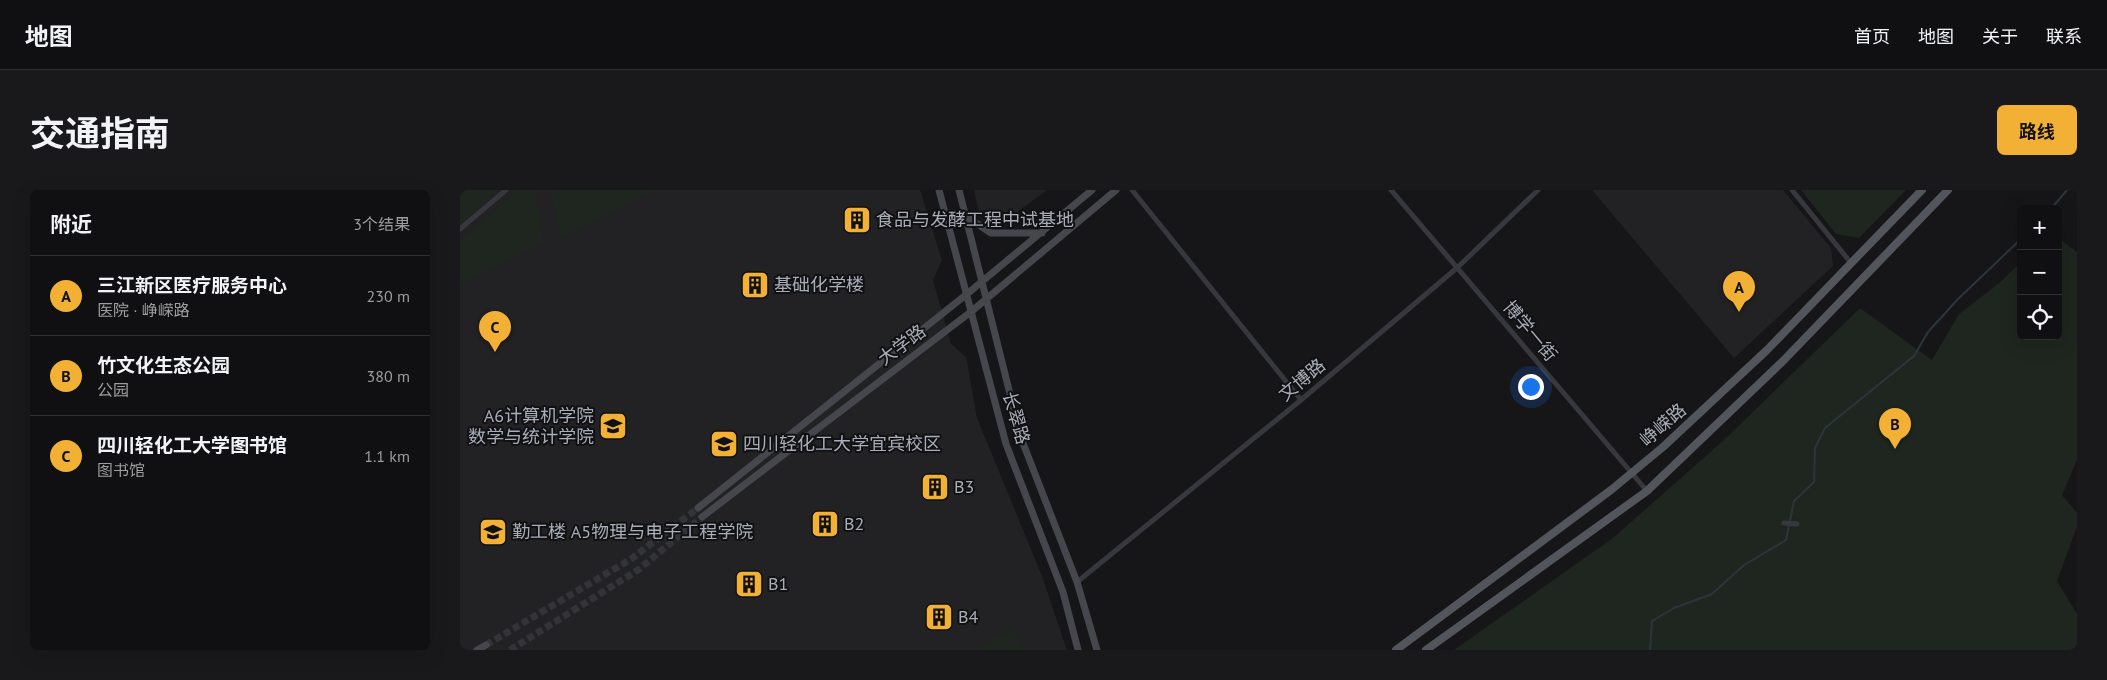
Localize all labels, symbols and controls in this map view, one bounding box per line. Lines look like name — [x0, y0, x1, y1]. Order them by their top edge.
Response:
text: 地图 — [25, 21, 73, 52]
text: 首页 — [1854, 25, 1890, 48]
text: 地图 — [1918, 25, 1954, 48]
text: 关于 — [1982, 25, 2018, 48]
text: 联系 — [2046, 25, 2082, 48]
button: 路线 — [1997, 105, 2077, 155]
text: 交通指南 — [30, 110, 170, 156]
building icon: 食品与发酵工程中试基地 — [842, 205, 872, 235]
map controls — [2017, 205, 2062, 340]
button: + — [2017, 205, 2062, 250]
place label: 食品与发酵工程中试基地 — [876, 208, 1074, 231]
text: 附近 — [50, 211, 92, 238]
text: 3个结果 — [353, 214, 410, 234]
button: − — [2017, 250, 2062, 295]
building icon: 基础化学楼 — [740, 270, 770, 300]
pin: A — [1723, 271, 1755, 312]
text: 三江新区医疗服务中心 — [97, 273, 287, 297]
place label: 基础化学楼 — [774, 273, 864, 296]
text: A — [61, 286, 71, 306]
text: 230 m — [367, 286, 410, 306]
button: locate — [2017, 295, 2062, 340]
street label: 博学一街 — [1498, 296, 1562, 366]
text: 医院 · 峥嵘路 — [97, 300, 190, 320]
pin: C — [479, 311, 511, 352]
street label: 大学路 — [873, 319, 930, 370]
text: 竹文化生态公园 — [97, 353, 230, 377]
street label: 文博路 — [1274, 353, 1330, 406]
text: B — [61, 366, 71, 386]
text: 380 m — [367, 366, 410, 386]
your location — [1518, 374, 1544, 400]
text: 公园 — [97, 380, 129, 400]
street label: 长翠路 — [998, 389, 1035, 447]
street label: 峥嵘路 — [1635, 398, 1691, 451]
place label: A6计算机学院 数学与统计学院 — [468, 404, 594, 448]
pin: B — [1879, 408, 1911, 449]
school or university icon: A6计算机学院 数学与统计学院 — [598, 411, 628, 441]
school or university icon: 四川轻化工大学宜宾校区 — [709, 429, 739, 459]
place label: 四川轻化工大学宜宾校区 — [743, 432, 941, 455]
text: 四川轻化工大学图书馆 — [97, 433, 287, 457]
text: C — [62, 446, 70, 466]
text: 1.1 km — [364, 446, 410, 466]
text: 图书馆 — [97, 460, 145, 480]
building icon: B3 — [920, 472, 950, 502]
place label: B3 — [954, 475, 974, 498]
building icon: B2 — [810, 509, 840, 539]
place label: B2 — [844, 512, 864, 535]
school or university icon: 勤工楼 A5物理与电子工程学院 — [478, 517, 508, 547]
place label: 勤工楼 A5物理与电子工程学院 — [512, 520, 753, 543]
building icon: B1 — [734, 569, 764, 599]
place label: B1 — [768, 572, 788, 595]
building icon: B4 — [924, 602, 954, 632]
place label: B4 — [958, 605, 979, 628]

